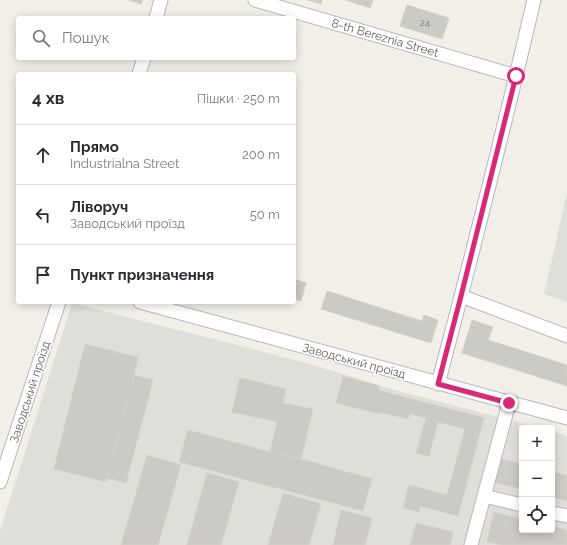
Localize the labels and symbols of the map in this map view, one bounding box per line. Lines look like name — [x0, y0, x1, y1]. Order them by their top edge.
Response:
street label: 8-th Bereznia Street — [330, 16, 440, 60]
house number: 24 — [420, 17, 431, 28]
route start — [507, 67, 525, 85]
street label: Заводський проїзд — [7, 339, 53, 445]
street label: Заводський проїзд — [301, 341, 407, 381]
route end — [500, 394, 518, 412]

